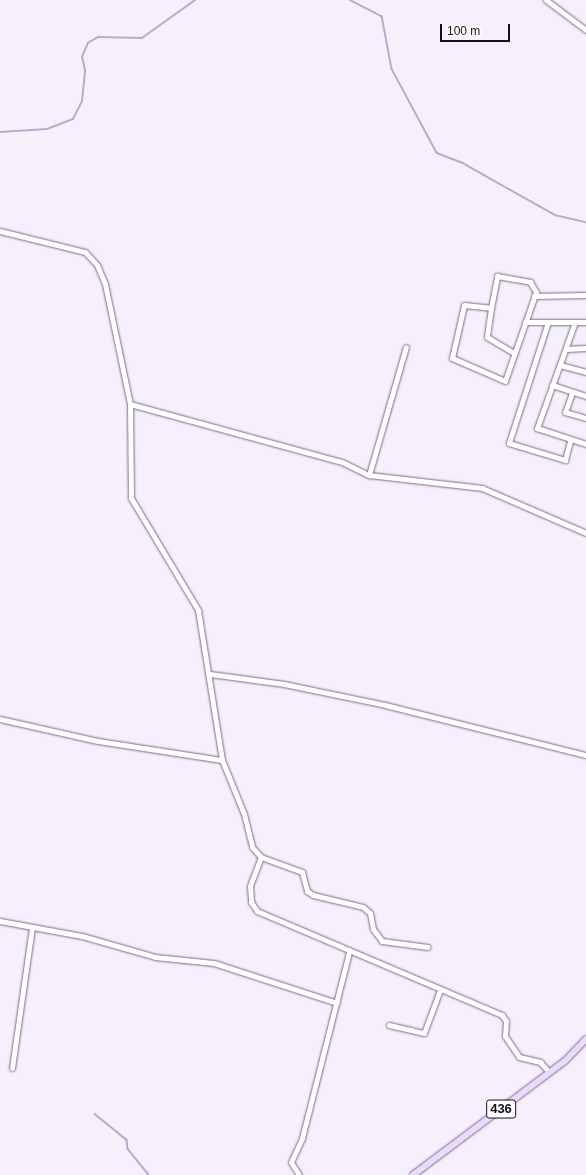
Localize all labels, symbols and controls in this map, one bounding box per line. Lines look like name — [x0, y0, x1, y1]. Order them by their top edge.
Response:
scale bar — [442, 16, 512, 42]
text: 100 m — [447, 24, 480, 38]
road number: 436 — [486, 1098, 516, 1120]

